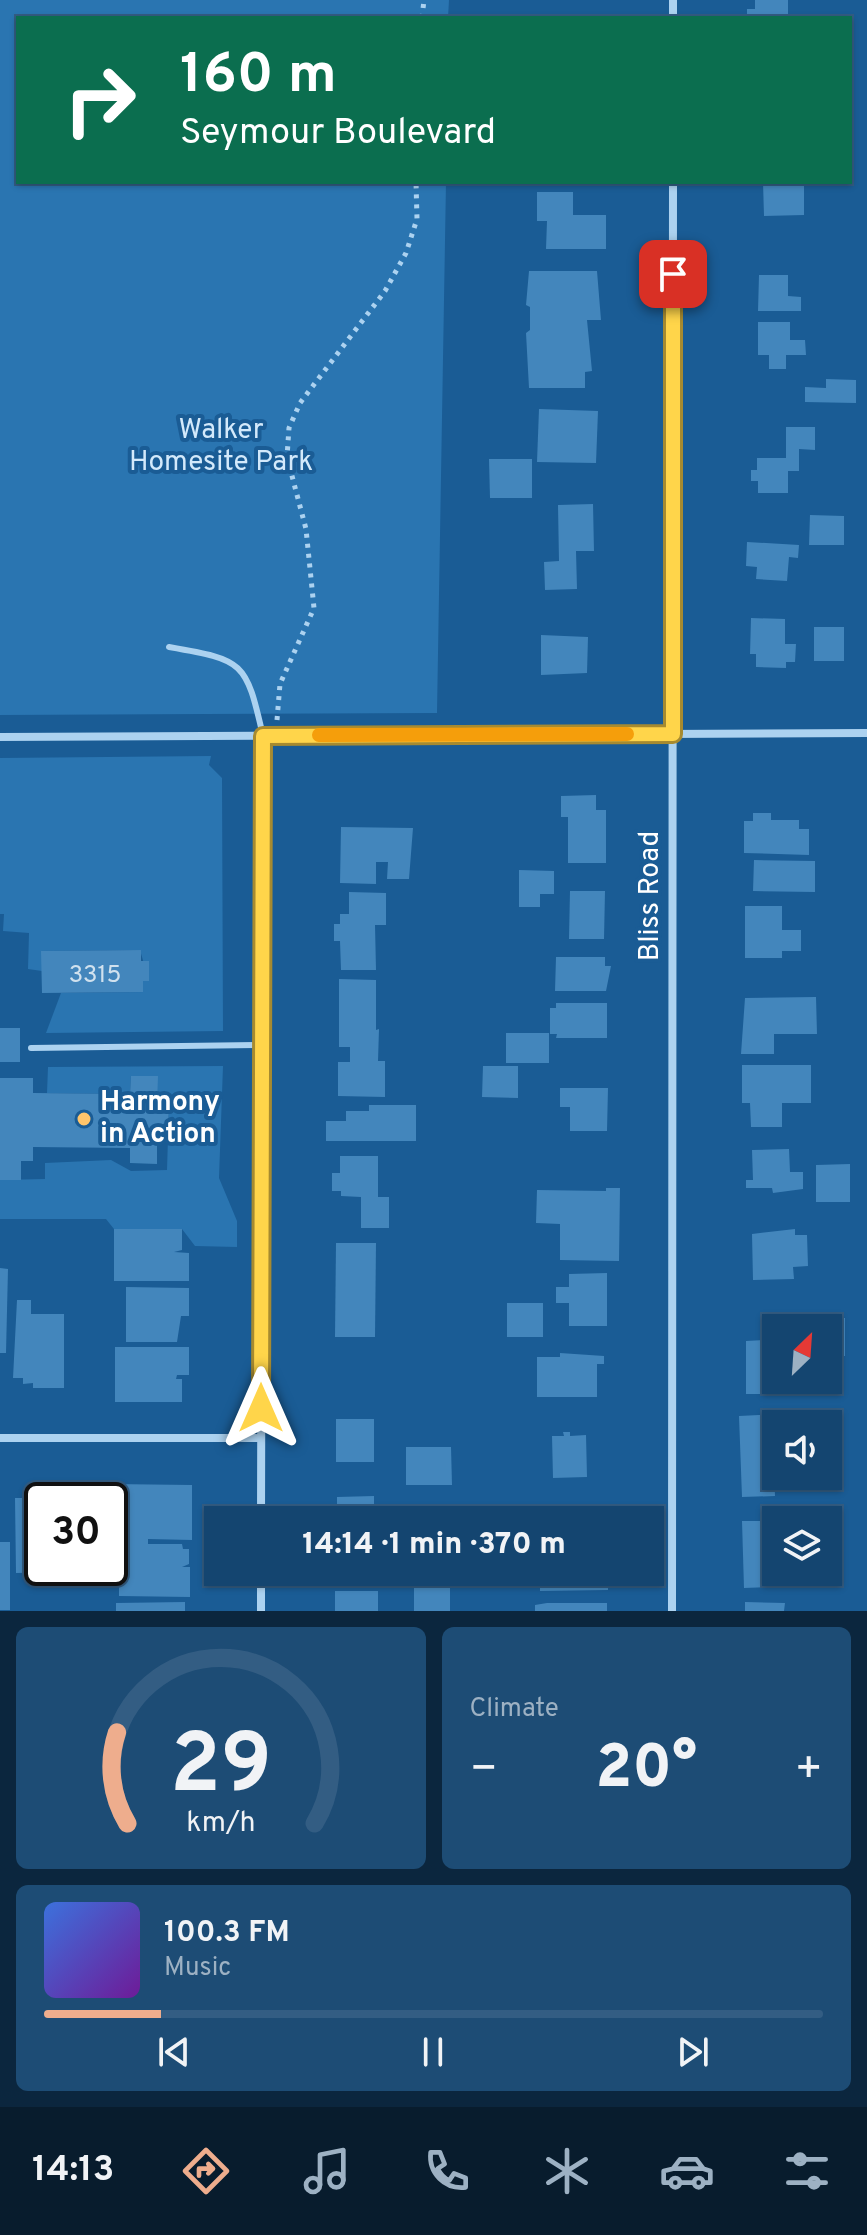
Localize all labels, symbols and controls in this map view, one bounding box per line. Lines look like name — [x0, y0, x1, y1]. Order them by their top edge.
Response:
text: 160 m — [180, 42, 337, 112]
icon: right — [48, 48, 152, 152]
text: Seymour Boulevard — [180, 111, 496, 157]
pin — [639, 240, 707, 308]
icon: arrive — [651, 252, 695, 296]
park label: Walker Homesite Park — [129, 413, 313, 481]
street label: Bliss Road — [633, 831, 669, 961]
house number: 3315 — [69, 961, 121, 991]
place label: Harmony in Action — [100, 1085, 220, 1153]
marker: Harmony in Action — [75, 1110, 93, 1128]
north arrow — [762, 1314, 842, 1394]
map controls — [762, 1314, 842, 1586]
position arrow — [219, 1366, 303, 1450]
button: sound — [762, 1410, 842, 1490]
speed limit sign: 30 — [24, 1482, 128, 1586]
button: layers — [762, 1506, 842, 1586]
text: 14:14 · 1 min · 370 m — [302, 1527, 566, 1564]
text: Climate — [470, 1693, 559, 1726]
text: 29 — [170, 1717, 272, 1822]
text: 20° — [595, 1733, 697, 1809]
text: − — [470, 1743, 498, 1799]
text: + — [795, 1743, 823, 1799]
text: km/h — [186, 1806, 255, 1842]
text: 100.3 FM — [164, 1915, 290, 1952]
text: Music — [164, 1952, 231, 1985]
icon: previous — [152, 2030, 196, 2074]
icon: pause — [411, 2030, 455, 2074]
icon: next — [671, 2030, 715, 2074]
icon: directions — [178, 2143, 234, 2199]
icon: music — [299, 2143, 355, 2199]
icon: phone — [419, 2143, 475, 2199]
icon: climate — [539, 2143, 595, 2199]
icon: car — [659, 2143, 715, 2199]
icon: filters — [779, 2143, 835, 2199]
text: 14:13 — [32, 2148, 114, 2194]

